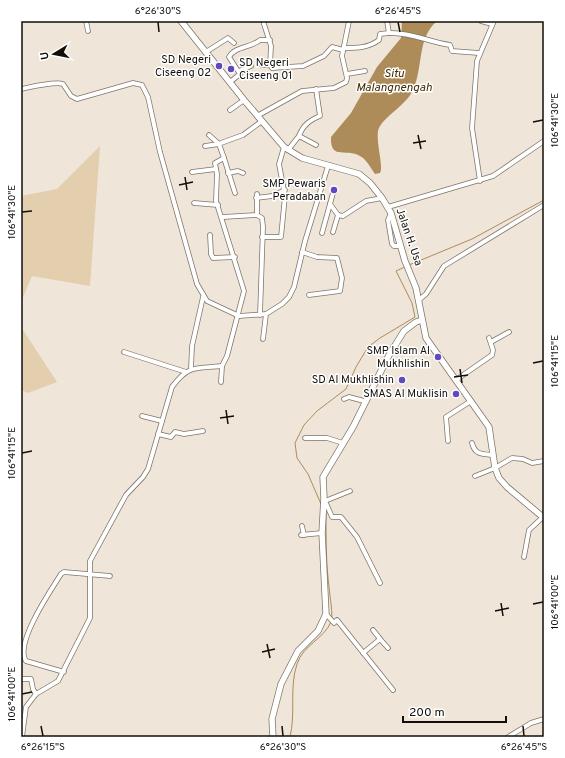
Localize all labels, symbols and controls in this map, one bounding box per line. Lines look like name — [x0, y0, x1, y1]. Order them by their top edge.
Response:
text: 6°26'30"S — [135, 5, 181, 18]
text: 6°26'45"S — [375, 5, 421, 18]
north arrow — [34, 34, 74, 74]
text: U — [38, 50, 53, 61]
place label: SD Negeri Ciseeng 02 — [155, 53, 211, 80]
place label: SD Negeri Ciseeng 01 — [239, 56, 292, 83]
marker: SD Negeri Ciseeng 02 — [214, 61, 224, 71]
marker: SD Negeri Ciseeng 01 — [226, 64, 236, 74]
water label: Situ Malangnengah — [356, 66, 433, 96]
text: 106°41'30"E — [549, 93, 562, 147]
place label: SMP Pewaris Peradaban — [262, 177, 326, 204]
text: 106°41'30"E — [6, 185, 19, 239]
marker: SMP Pewaris Peradaban — [329, 185, 339, 195]
street label: Jalan H. Usa — [393, 206, 426, 268]
text: 106°41'15"E — [549, 335, 562, 387]
place label: SMP Islam Al Mukhlishin — [366, 344, 430, 371]
marker: SMP Islam Al Mukhlishin — [433, 352, 443, 362]
place label: SD Al Mukhlishin — [312, 373, 394, 387]
marker: SD Al Mukhlishin — [397, 375, 407, 385]
place label: SMAS Al Muklisin — [363, 387, 448, 401]
marker: SMAS Al Muklisin — [451, 389, 461, 399]
text: 106°41'15"E — [6, 427, 19, 479]
text: 106°41'00"E — [549, 574, 562, 630]
text: 106°41'00"E — [6, 666, 19, 722]
scale bar — [403, 698, 506, 724]
text: 200 m — [409, 705, 445, 721]
text: 6°26'15"S — [21, 741, 65, 754]
text: 6°26'30"S — [260, 741, 306, 754]
text: 6°26'45"S — [501, 741, 547, 754]

